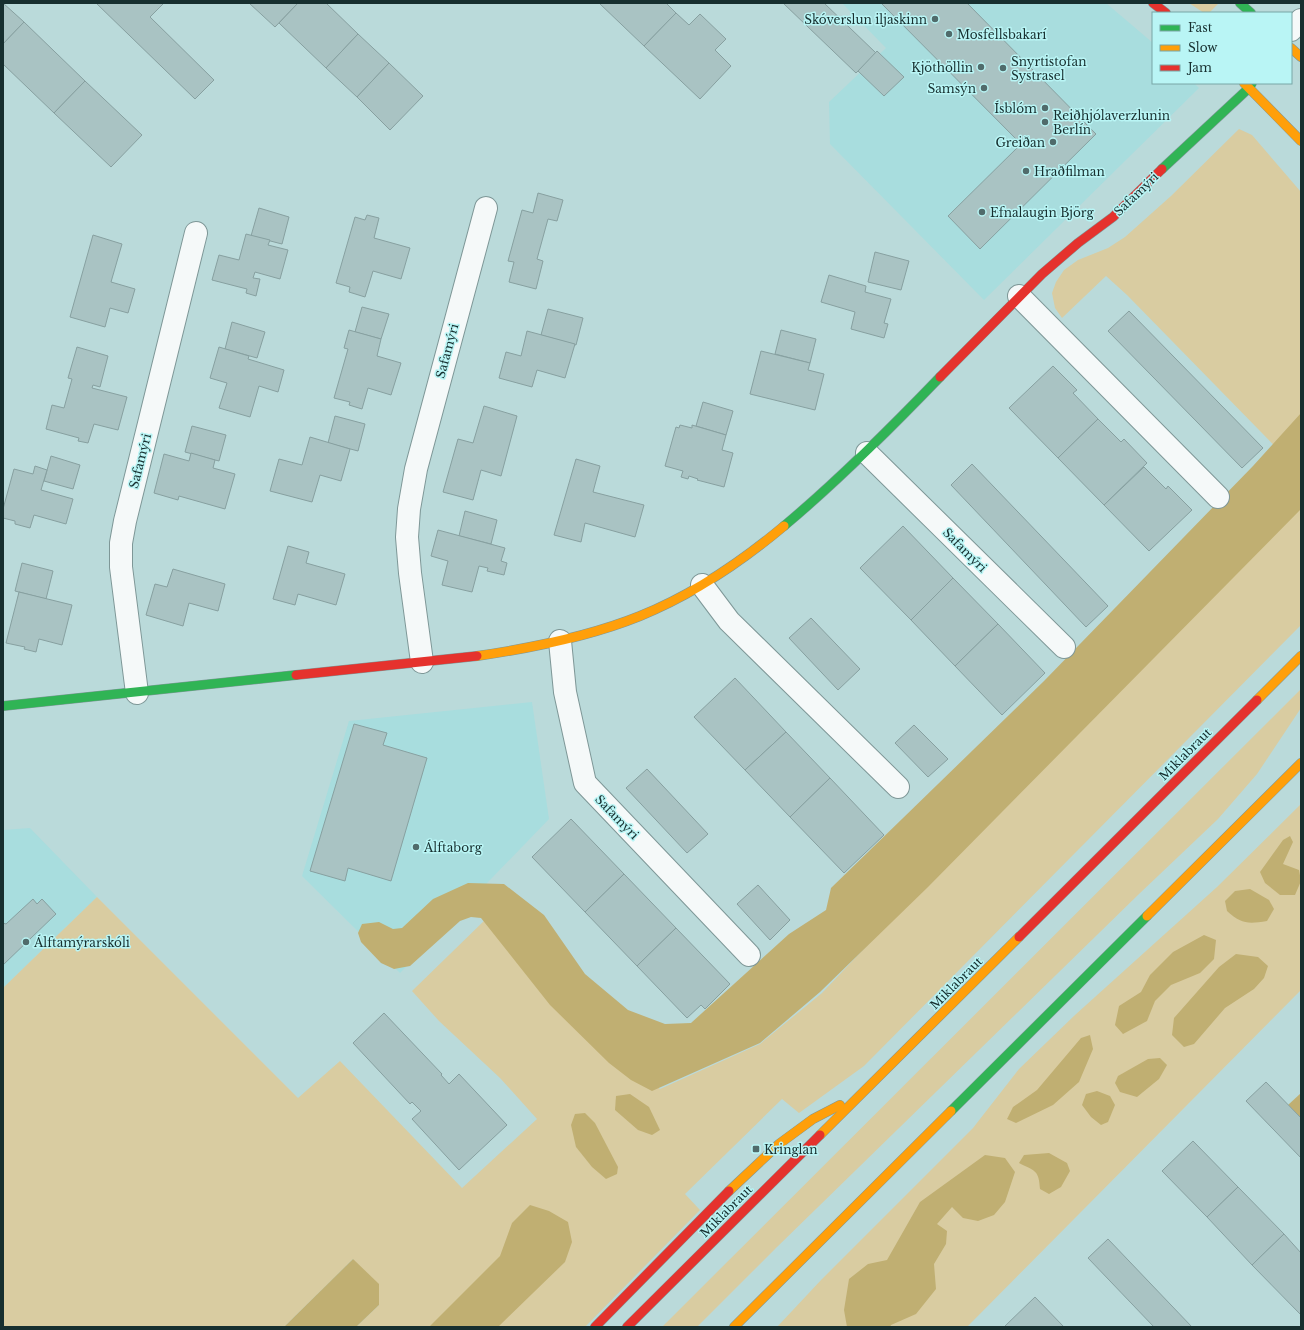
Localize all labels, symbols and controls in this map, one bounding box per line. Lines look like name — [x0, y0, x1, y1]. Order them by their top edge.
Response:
place label: Skóverslun iljaskinn — [804, 12, 927, 27]
legend — [1152, 12, 1292, 84]
marker: Skóverslun iljaskinn — [930, 14, 940, 24]
text: Fast — [1188, 20, 1213, 35]
place label: Mosfellsbakarí — [957, 27, 1047, 42]
marker: Mosfellsbakarí — [944, 29, 954, 39]
text: Slow — [1188, 40, 1218, 55]
place label: Snyrtistofan Systrasel — [1011, 54, 1086, 83]
place label: Kjöthöllin — [911, 60, 973, 75]
text: Jam — [1186, 60, 1212, 75]
marker: Kjöthöllin — [976, 62, 986, 72]
marker: Snyrtistofan Systrasel — [998, 63, 1008, 73]
place label: Samsýn — [927, 81, 976, 96]
marker: Samsýn — [979, 83, 989, 93]
place label: Ísblóm — [994, 100, 1037, 116]
marker: Ísblóm — [1040, 103, 1050, 113]
place label: Reiðhjólaverzlunin Berlín — [1053, 108, 1170, 137]
marker: Reiðhjólaverzlunin Berlín — [1040, 117, 1050, 127]
place label: Greiðan — [995, 135, 1045, 150]
marker: Greiðan — [1048, 137, 1058, 147]
place label: Hraðfilman — [1034, 164, 1105, 179]
marker: Hraðfilman — [1021, 166, 1031, 176]
street label: Safamýri — [1111, 169, 1161, 219]
place label: Efnalaugin Björg — [990, 205, 1094, 220]
marker: Efnalaugin Björg — [977, 207, 987, 217]
street label: Safamýri — [432, 322, 462, 380]
street label: Safamýri — [126, 432, 154, 490]
street label: Safamýri — [940, 525, 990, 575]
street label: Miklabraut — [1156, 724, 1215, 783]
street label: Safamýri — [592, 792, 642, 842]
place label: Álftaborg — [423, 839, 483, 855]
marker: Álftaborg — [411, 842, 421, 852]
place label: Álftamýrarskóli — [33, 934, 130, 950]
marker: Álftamýrarskóli — [21, 937, 31, 947]
street label: Miklabraut — [927, 953, 986, 1012]
place label: Kringlan — [764, 1142, 817, 1157]
marker: Kringlan — [751, 1144, 761, 1154]
street label: Miklabraut — [697, 1181, 756, 1240]

